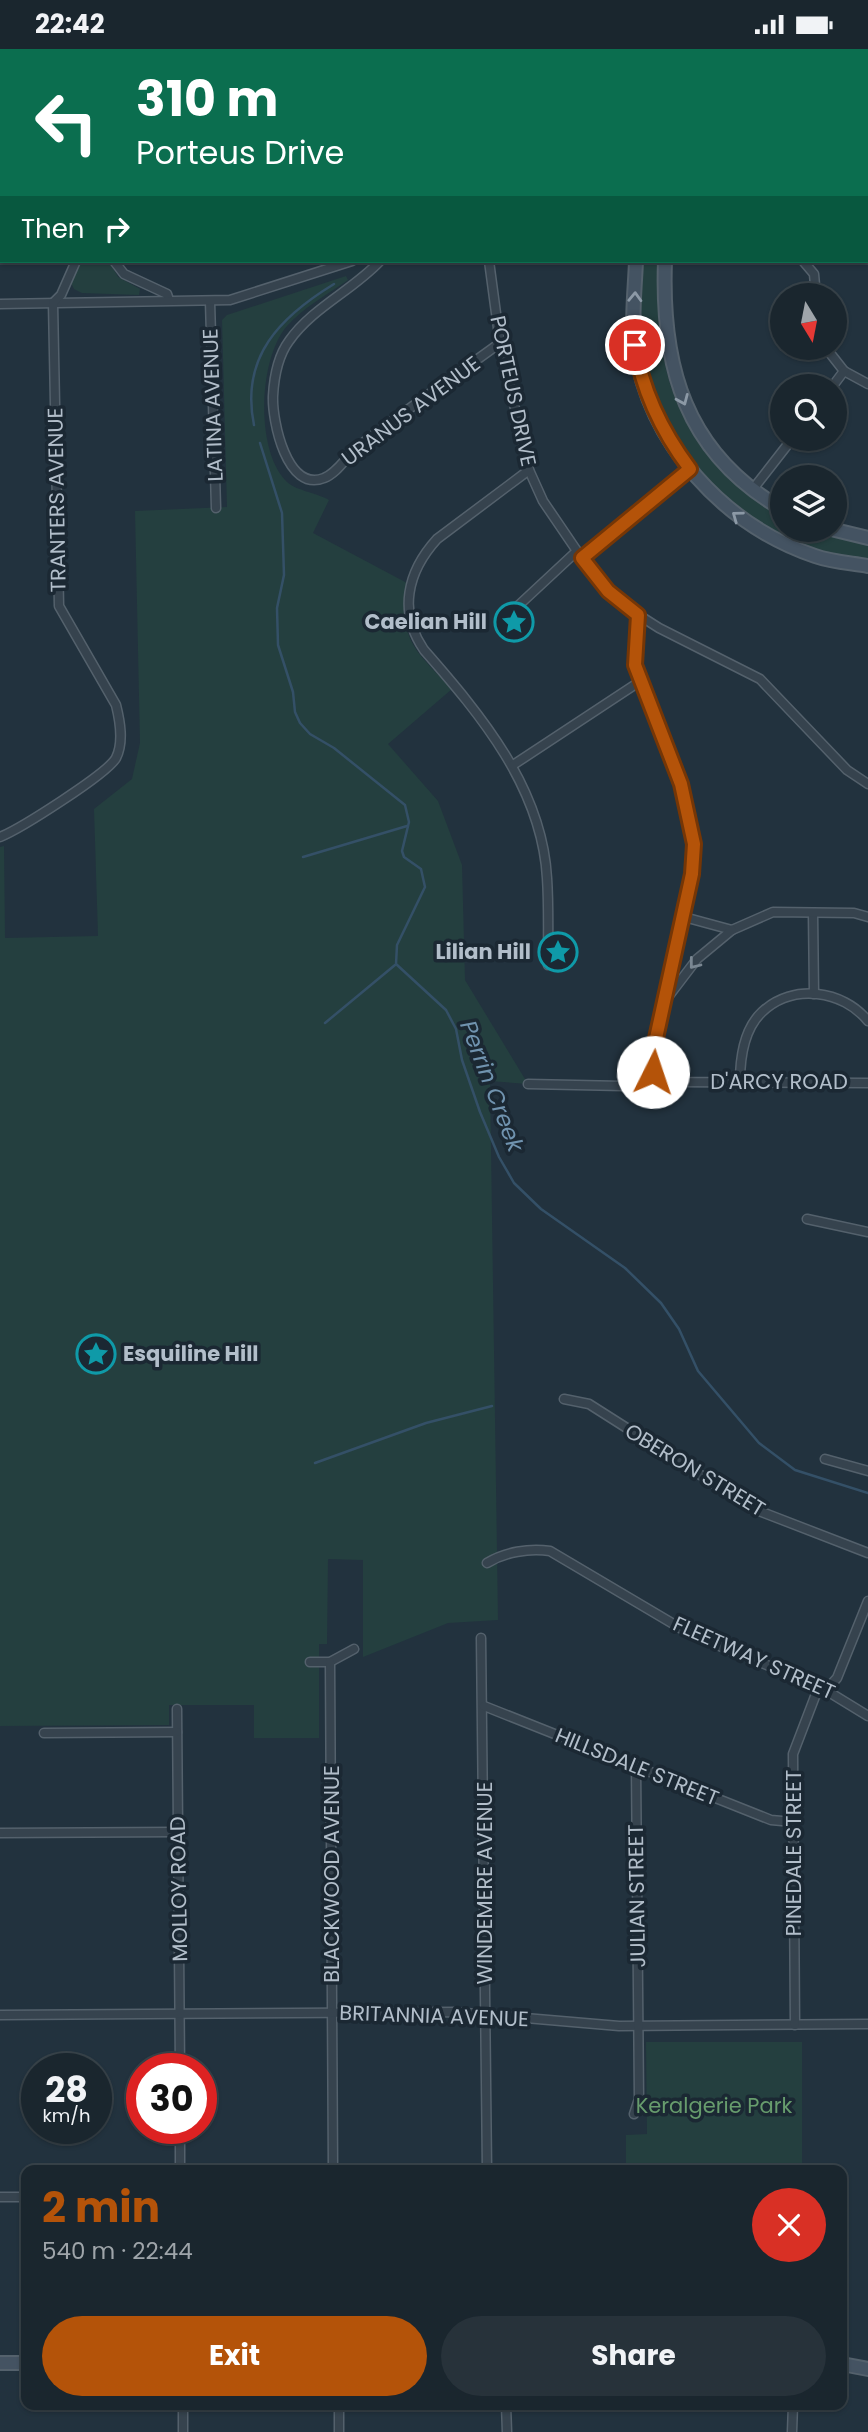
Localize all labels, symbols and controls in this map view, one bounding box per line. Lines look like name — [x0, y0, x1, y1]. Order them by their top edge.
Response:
text: 22:42 — [35, 6, 105, 42]
text: 310 m — [136, 65, 278, 133]
icon: left — [21, 77, 112, 168]
text: Porteus Drive — [136, 130, 344, 175]
icon: right — [98, 210, 136, 248]
text: Then — [21, 211, 84, 247]
north arrow — [770, 283, 847, 361]
map controls — [770, 283, 847, 542]
one-way arrow — [627, 291, 642, 302]
street label: PORTEUS DRIVE — [483, 313, 544, 469]
pin — [605, 315, 665, 375]
icon: arrive — [616, 326, 654, 364]
street label: LATINA AVENUE — [195, 328, 230, 482]
street label: URANUS AVENUE — [335, 349, 486, 472]
button: search — [770, 374, 847, 451]
one-way arrow — [675, 393, 689, 405]
street label: TRANTERS AVENUE — [40, 407, 73, 593]
button: layers — [770, 465, 847, 542]
one-way arrow — [733, 511, 745, 524]
place icon: Caelian Hill — [493, 601, 535, 643]
place label: Caelian Hill — [365, 607, 487, 636]
place icon: Lilian Hill — [537, 931, 579, 973]
place label: Lilian Hill — [436, 937, 531, 966]
one-way arrow — [690, 956, 703, 968]
water label: Perrin Creek — [452, 1016, 532, 1158]
position arrow — [616, 1035, 690, 1109]
street label: D'ARCY ROAD — [710, 1067, 848, 1096]
place icon: Esquiline Hill — [75, 1333, 117, 1375]
place label: Esquiline Hill — [123, 1339, 259, 1368]
street label: OBERON STREET — [620, 1416, 771, 1523]
street label: FLEETWAY STREET — [669, 1609, 840, 1706]
street label: HILLSDALE STREET — [551, 1721, 723, 1813]
street label: BLACKWOOD AVENUE — [317, 1765, 346, 1983]
street label: PINEDALE STREET — [779, 1770, 808, 1936]
street label: WINDEMERE AVENUE — [470, 1782, 499, 1984]
street label: MOLLOY ROAD — [163, 1816, 194, 1962]
street label: JULIAN STREET — [621, 1824, 652, 1968]
street label: BRITANNIA AVENUE — [339, 1998, 529, 2033]
speed limit sign: 30 — [126, 2053, 217, 2144]
text: 28 — [45, 2065, 88, 2114]
park label: Keralgerie Park — [636, 2091, 793, 2120]
text: km/h — [43, 2103, 90, 2128]
text: 2 min — [42, 2178, 160, 2237]
button: close — [752, 2188, 826, 2262]
text: 540 m · 22:44 — [42, 2235, 193, 2267]
button: Exit — [42, 2316, 427, 2396]
button: Share — [441, 2316, 826, 2396]

